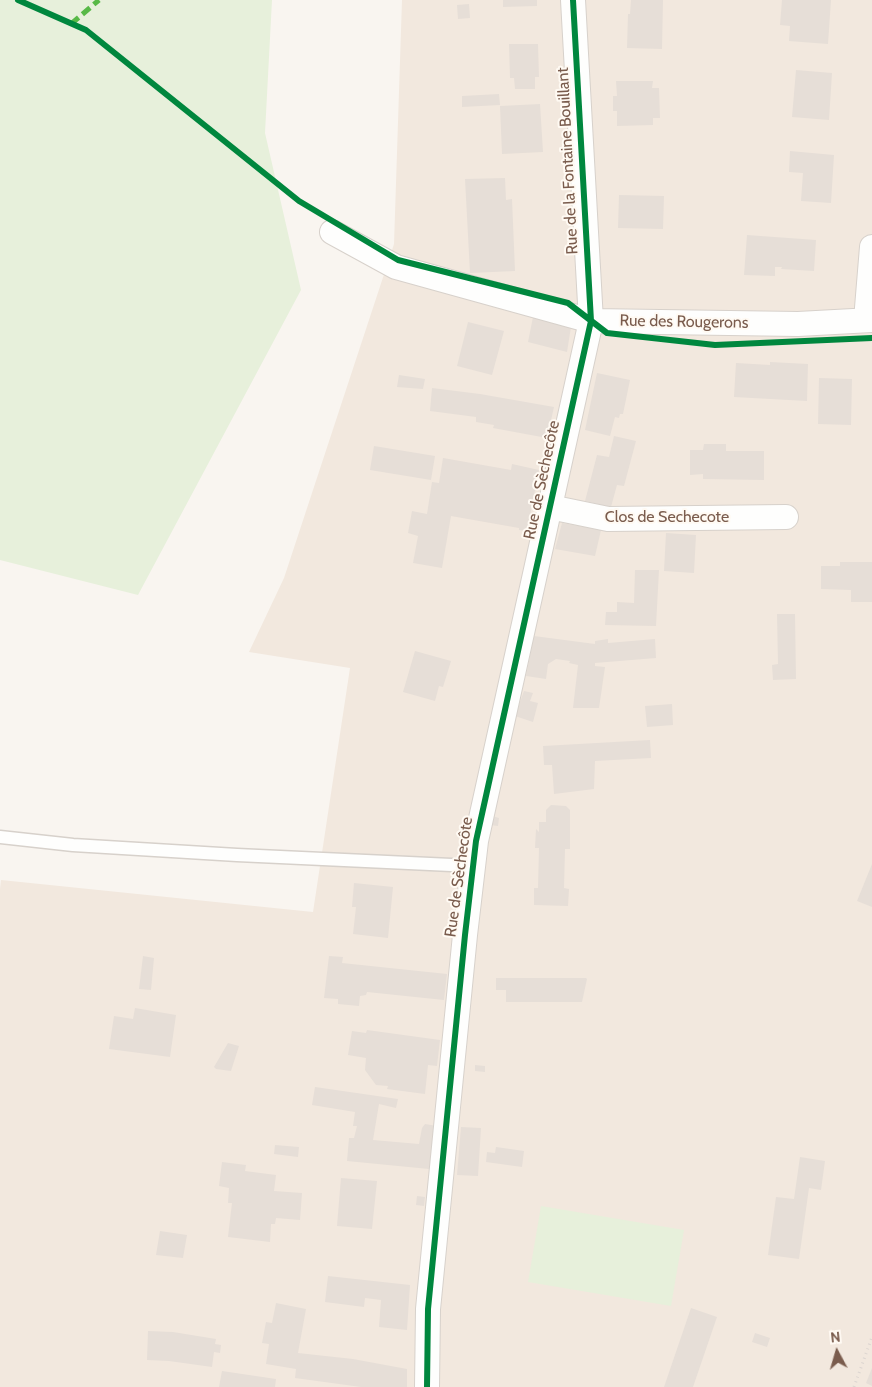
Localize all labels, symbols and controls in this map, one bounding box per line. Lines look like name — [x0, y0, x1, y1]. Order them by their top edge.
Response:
street label: Rue de la Fontaine Bouillant — [554, 67, 582, 255]
street label: Rue des Rougerons — [619, 311, 749, 333]
street label: Rue de Sèchecôte — [520, 419, 564, 541]
street label: Clos de Sechecote — [605, 507, 729, 527]
street label: Rue de Sèchecôte — [441, 816, 477, 938]
north arrow — [812, 1327, 862, 1377]
text: N — [830, 1328, 841, 1347]

